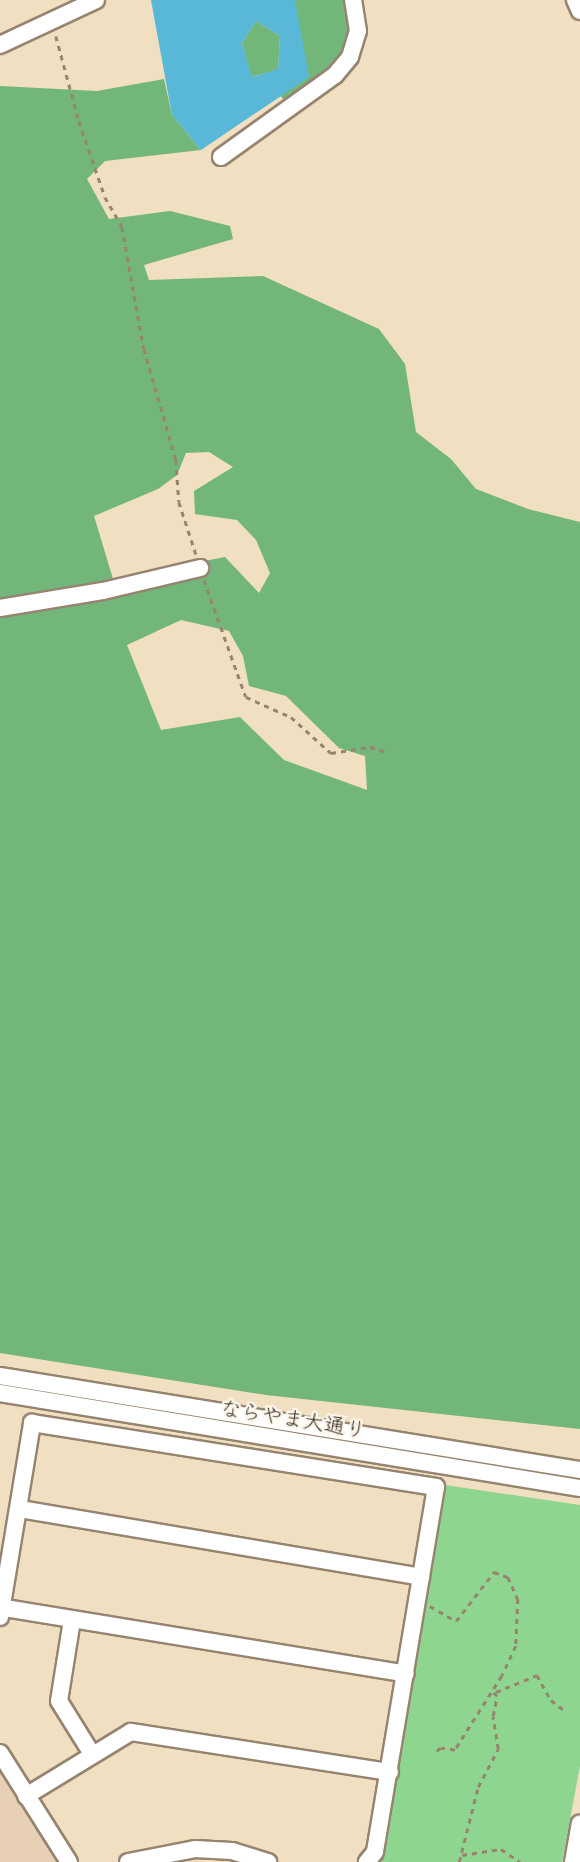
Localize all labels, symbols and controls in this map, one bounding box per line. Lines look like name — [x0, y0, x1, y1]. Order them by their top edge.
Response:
street label: ならやま大通り — [218, 1396, 368, 1444]

